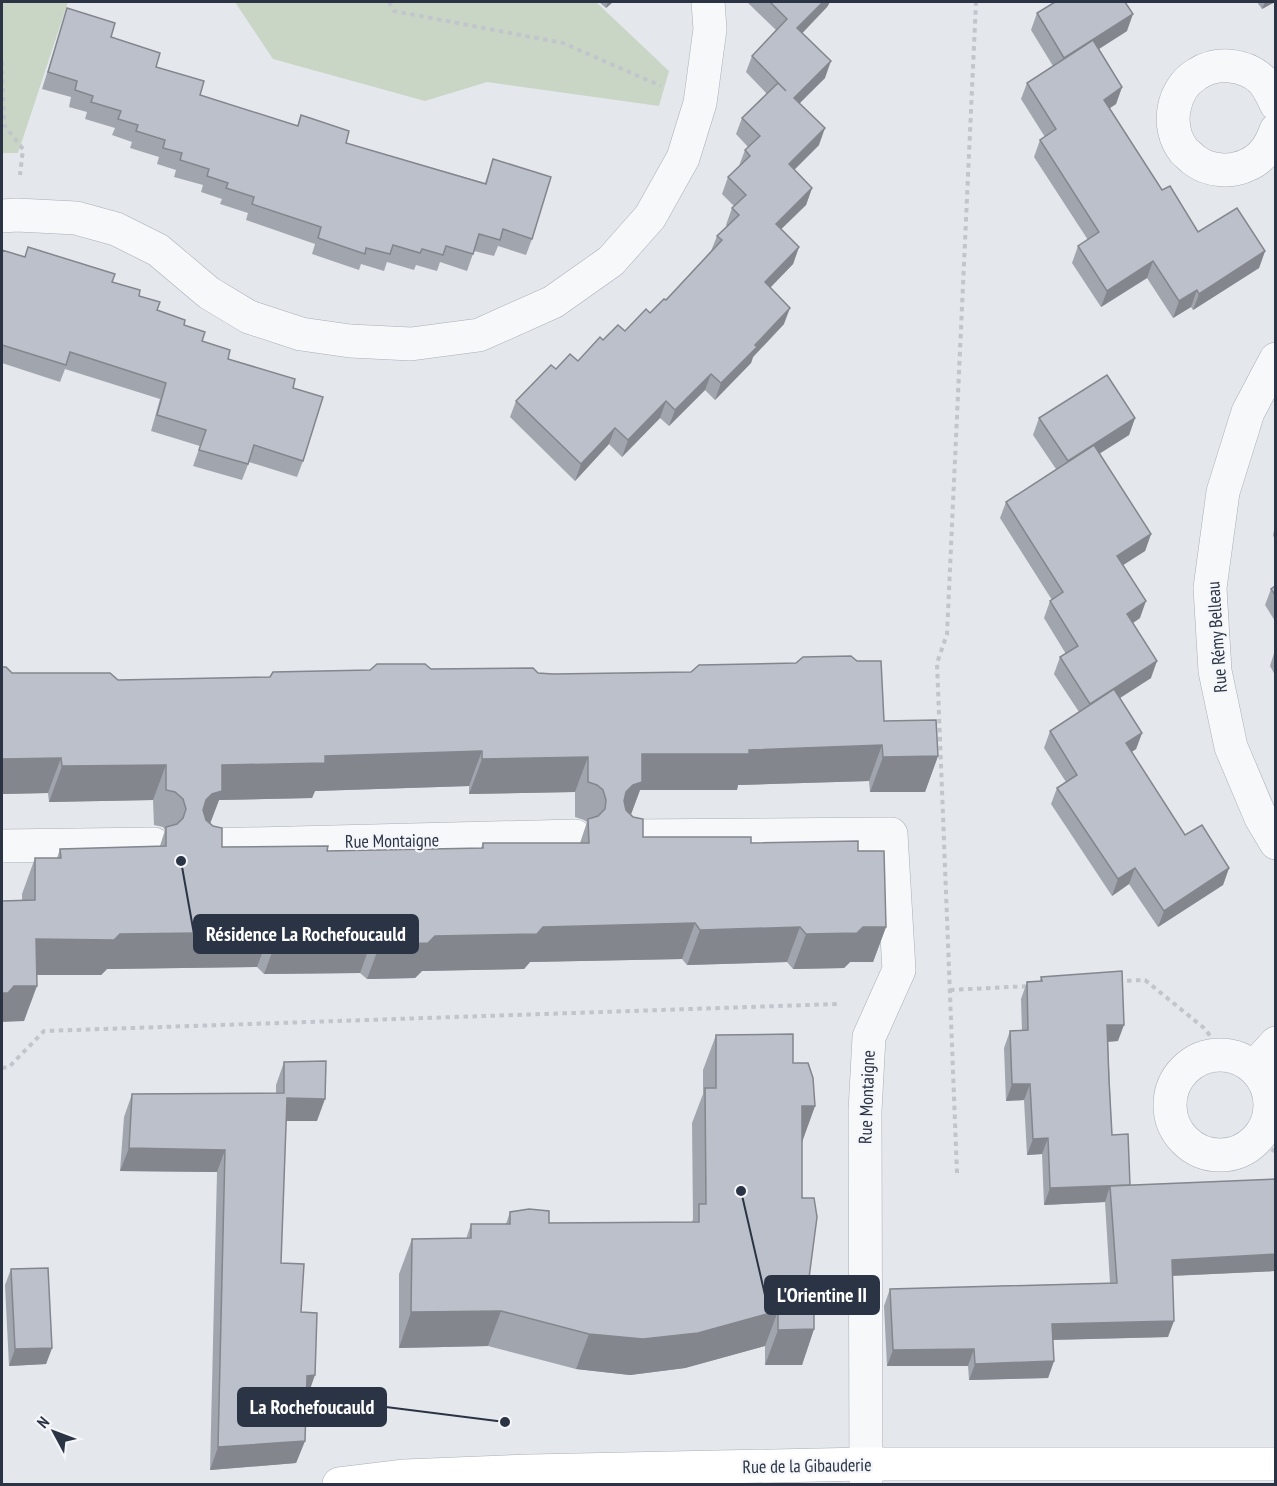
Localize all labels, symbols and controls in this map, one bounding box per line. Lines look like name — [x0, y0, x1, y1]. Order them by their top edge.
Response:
street label: Rue Rémy Belleau — [1201, 581, 1232, 694]
street label: Rue Montaigne — [345, 828, 439, 853]
callout: Résidence La Rochefoucauld — [194, 915, 418, 953]
text: Résidence La Rochefoucauld — [206, 921, 406, 947]
street label: Rue Montaigne — [853, 1050, 880, 1144]
callout: L'Orientine II — [765, 1276, 879, 1314]
text: L'Orientine II — [777, 1282, 867, 1308]
callout: La Rochefoucauld — [238, 1388, 386, 1426]
text: La Rochefoucauld — [250, 1394, 374, 1420]
north arrow — [24, 1402, 84, 1462]
text: N — [32, 1412, 53, 1432]
street label: Rue de la Gibauderie — [742, 1453, 872, 1478]

